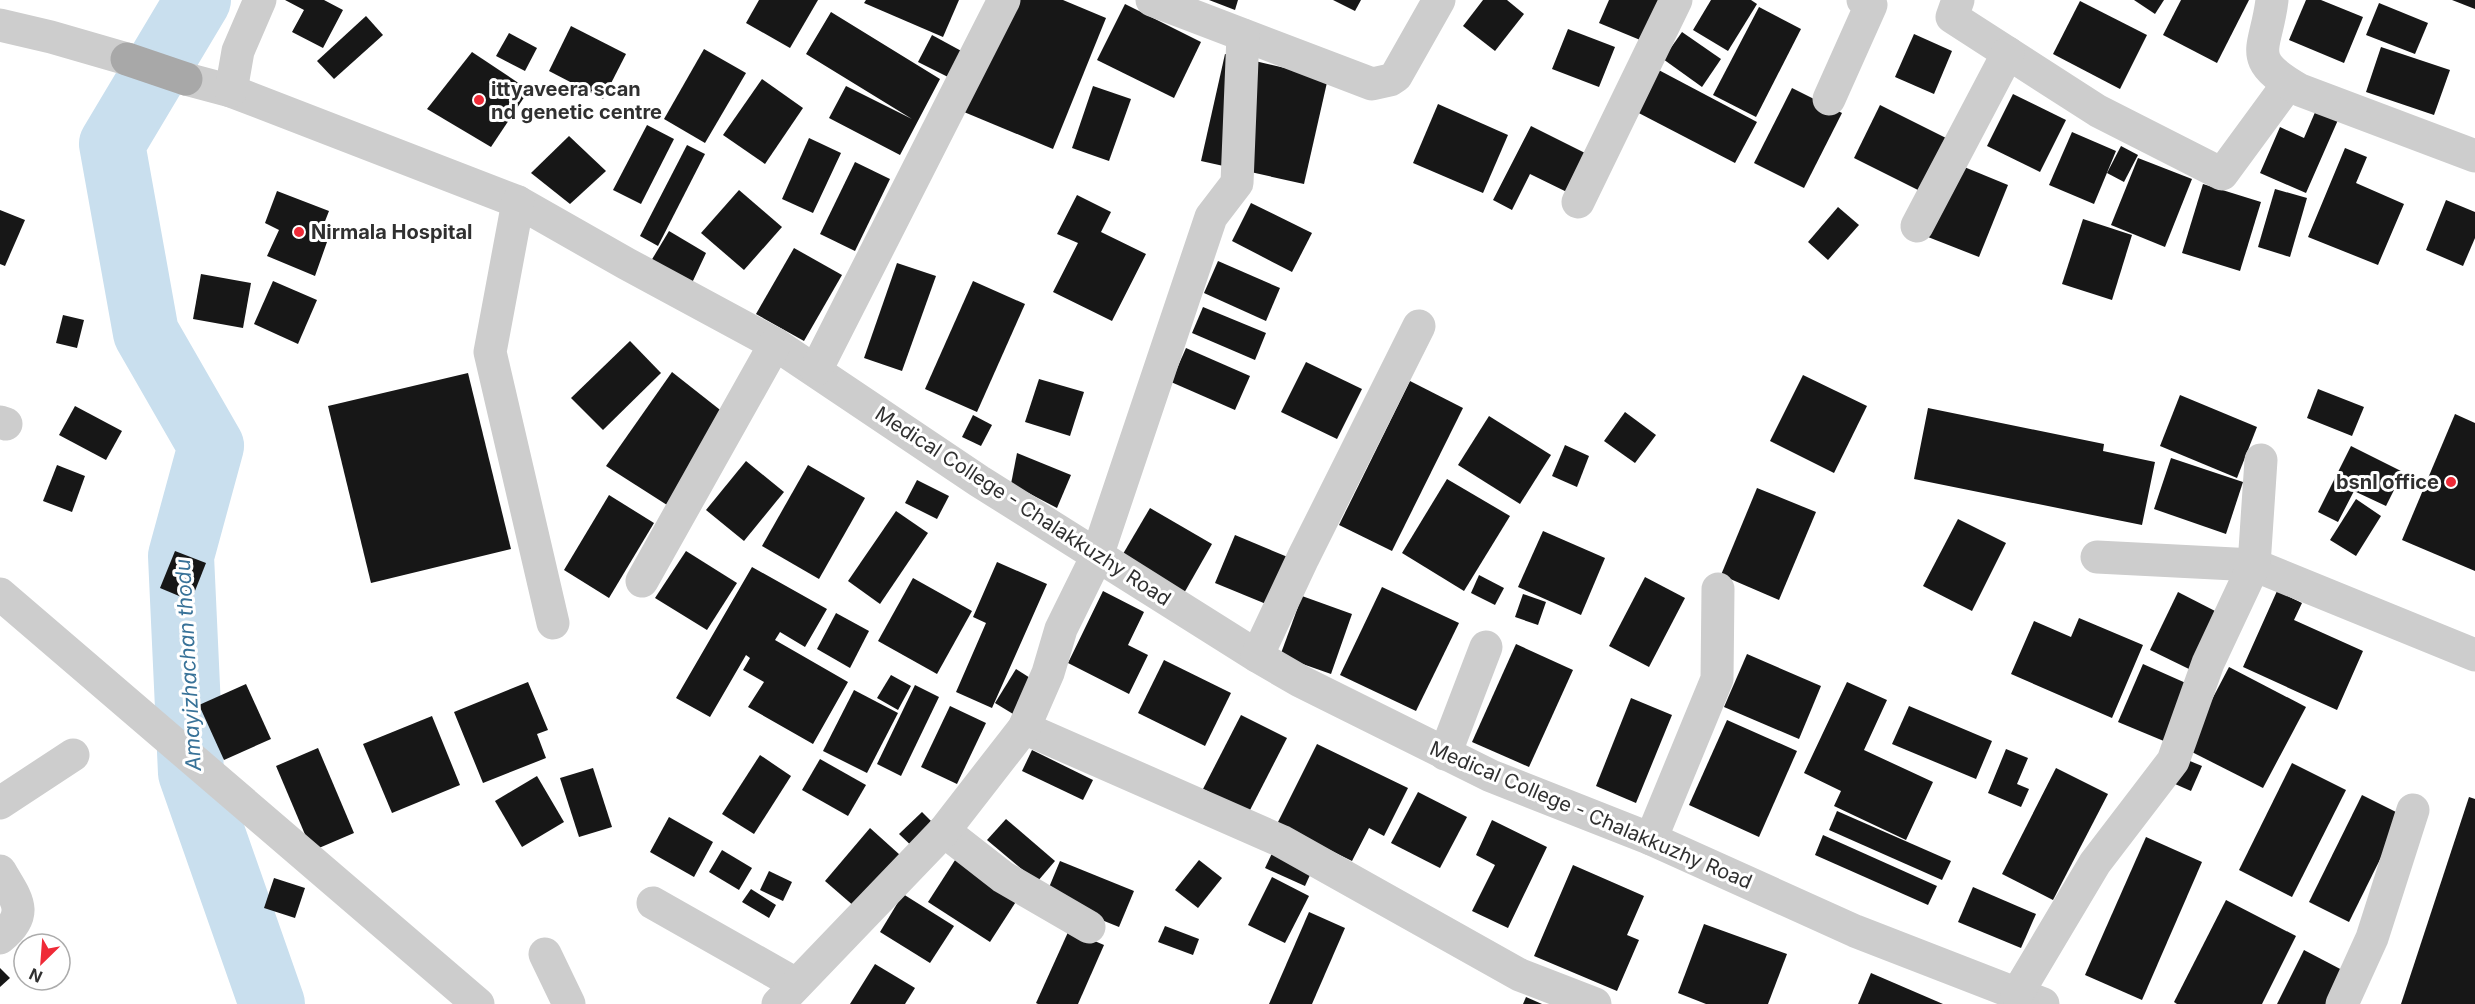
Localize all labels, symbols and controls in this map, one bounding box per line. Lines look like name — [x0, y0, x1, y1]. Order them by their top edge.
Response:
place label: ittyaveera scan nd genetic centre — [491, 77, 662, 124]
marker: ittyaveera scan nd genetic centre — [472, 93, 486, 107]
place label: Nirmala Hospital — [311, 220, 472, 244]
marker: Nirmala Hospital — [292, 225, 306, 239]
street label: Medical College - Chalakkuzhy Road — [871, 401, 1175, 611]
place label: bsnl office — [2336, 470, 2439, 494]
marker: bsnl office — [2444, 475, 2458, 489]
water label: Amayizhachan thodu — [170, 558, 206, 773]
street label: Medical College - Chalakkuzhy Road — [1426, 736, 1756, 894]
north arrow — [12, 932, 72, 992]
text: N — [26, 964, 45, 987]

